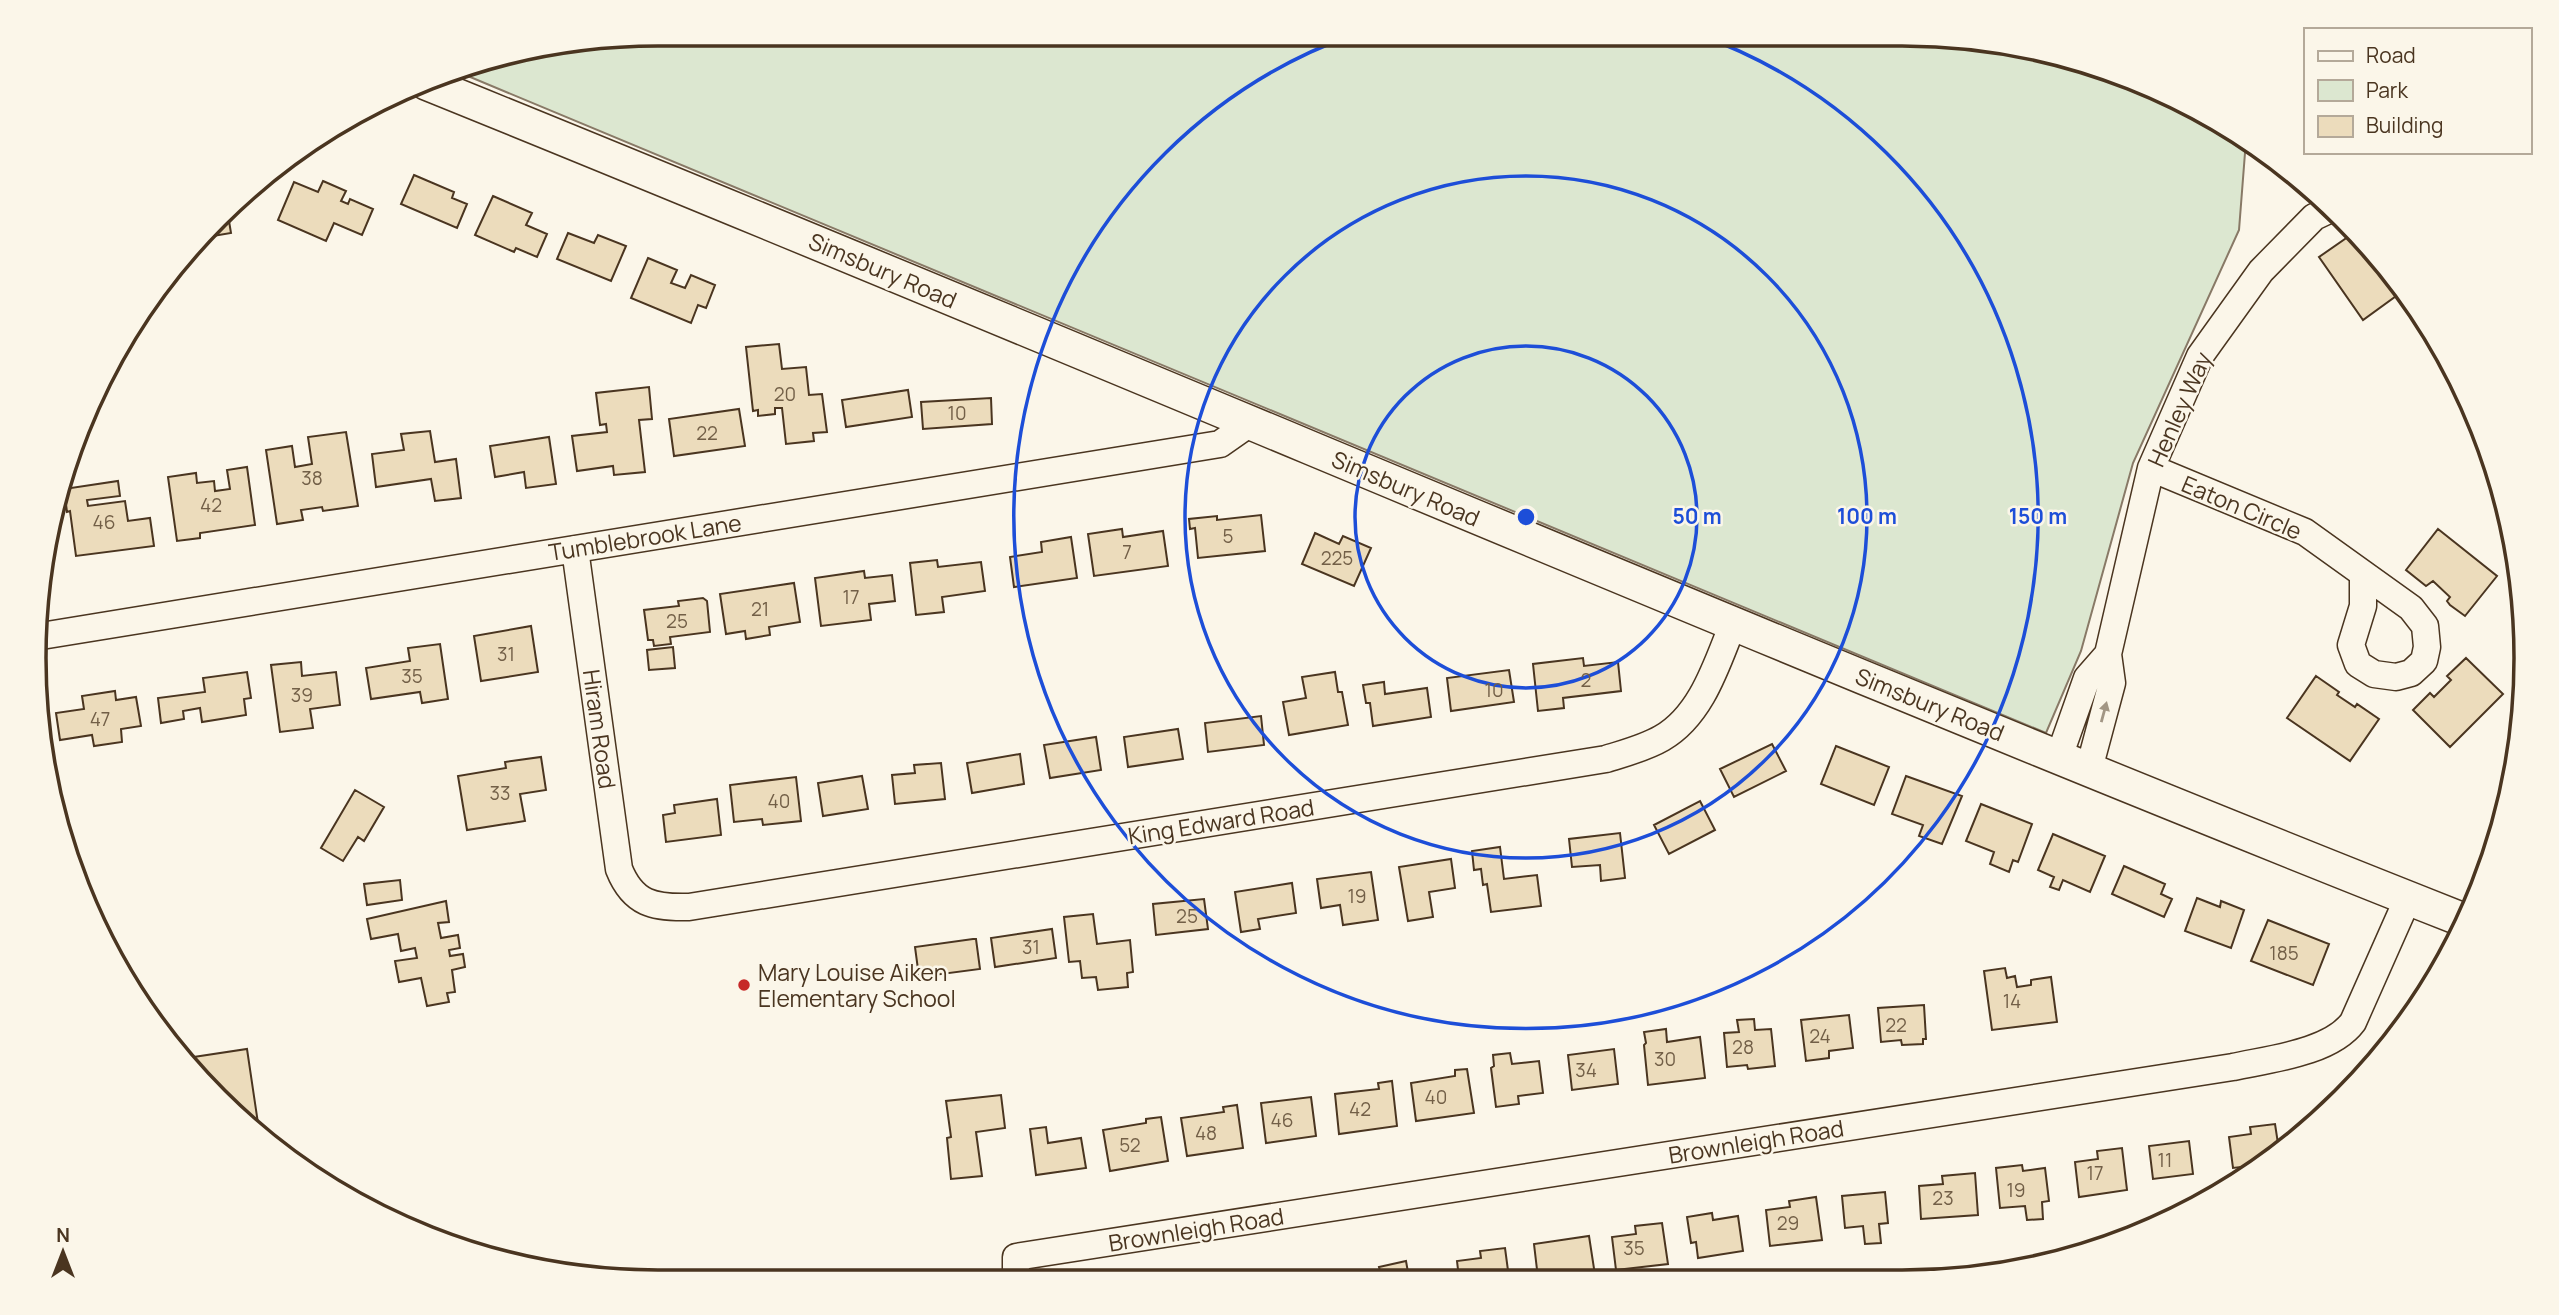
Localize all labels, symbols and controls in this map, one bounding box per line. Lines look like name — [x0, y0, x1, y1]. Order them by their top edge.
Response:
legend — [2304, 28, 2531, 154]
text: Road — [2366, 41, 2416, 69]
text: Park — [2366, 76, 2408, 104]
text: Building — [2366, 111, 2443, 139]
street label: Simsbury Road — [804, 224, 962, 316]
street label: Henley Way — [2139, 347, 2219, 471]
house number: 20 — [774, 381, 796, 407]
house number: 10 — [947, 400, 967, 426]
house number: 22 — [696, 420, 718, 446]
street label: Simsbury Road — [1327, 442, 1485, 534]
house number: 38 — [301, 465, 323, 491]
street label: Eaton Circle — [2177, 467, 2307, 547]
house number: 42 — [200, 492, 222, 518]
text: 50 m — [1672, 502, 1722, 530]
text: 100 m — [1837, 502, 1897, 530]
text: 150 m — [2009, 502, 2067, 530]
centre of rings — [1514, 505, 1538, 529]
street label: Tumblebrook Lane — [546, 506, 744, 568]
house number: 46 — [93, 509, 116, 535]
house number: 5 — [1223, 523, 1234, 549]
house number: 7 — [1122, 539, 1132, 565]
house number: 225 — [1321, 545, 1353, 571]
house number: 17 — [843, 584, 859, 610]
house number: 21 — [751, 596, 769, 622]
house number: 25 — [666, 608, 688, 634]
house number: 31 — [497, 641, 515, 667]
street label: Simsbury Road — [1851, 660, 2009, 748]
house number: 35 — [401, 663, 423, 689]
street label: Hiram Road — [576, 667, 624, 791]
house number: 2 — [1581, 667, 1591, 693]
house number: 10 — [1484, 677, 1504, 703]
house number: 39 — [291, 682, 313, 708]
one-way arrow — [2100, 701, 2110, 722]
house number: 47 — [90, 706, 110, 732]
house number: 33 — [489, 780, 511, 806]
house number: 40 — [768, 788, 790, 814]
street label: King Edward Road — [1126, 790, 1316, 852]
house number: 19 — [1347, 883, 1367, 909]
house number: 25 — [1176, 903, 1198, 929]
house number: 31 — [1022, 934, 1040, 960]
house number: 185 — [2269, 940, 2299, 966]
place label: Mary Louise Aiken Elementary School — [758, 956, 956, 1014]
marker: Mary Louise Aiken Elementary School — [736, 977, 752, 993]
house number: 14 — [2003, 988, 2021, 1014]
house number: 22 — [1885, 1012, 1907, 1038]
house number: 24 — [1809, 1023, 1831, 1049]
house number: 28 — [1732, 1034, 1754, 1060]
house number: 30 — [1654, 1046, 1676, 1072]
house number: 34 — [1575, 1057, 1597, 1083]
house number: 40 — [1425, 1084, 1447, 1110]
house number: 42 — [1349, 1096, 1371, 1122]
house number: 46 — [1271, 1107, 1294, 1133]
street label: Brownleigh Road — [1666, 1111, 1846, 1171]
house number: 48 — [1195, 1120, 1217, 1146]
house number: 52 — [1119, 1132, 1141, 1158]
house number: 11 — [2158, 1147, 2172, 1173]
house number: 17 — [2087, 1160, 2103, 1186]
house number: 19 — [2006, 1177, 2026, 1203]
house number: 23 — [1932, 1185, 1954, 1211]
street label: Brownleigh Road — [1106, 1199, 1286, 1259]
house number: 29 — [1777, 1210, 1799, 1236]
north arrow — [28, 1217, 98, 1287]
text: N — [56, 1222, 70, 1248]
house number: 35 — [1623, 1235, 1645, 1261]

